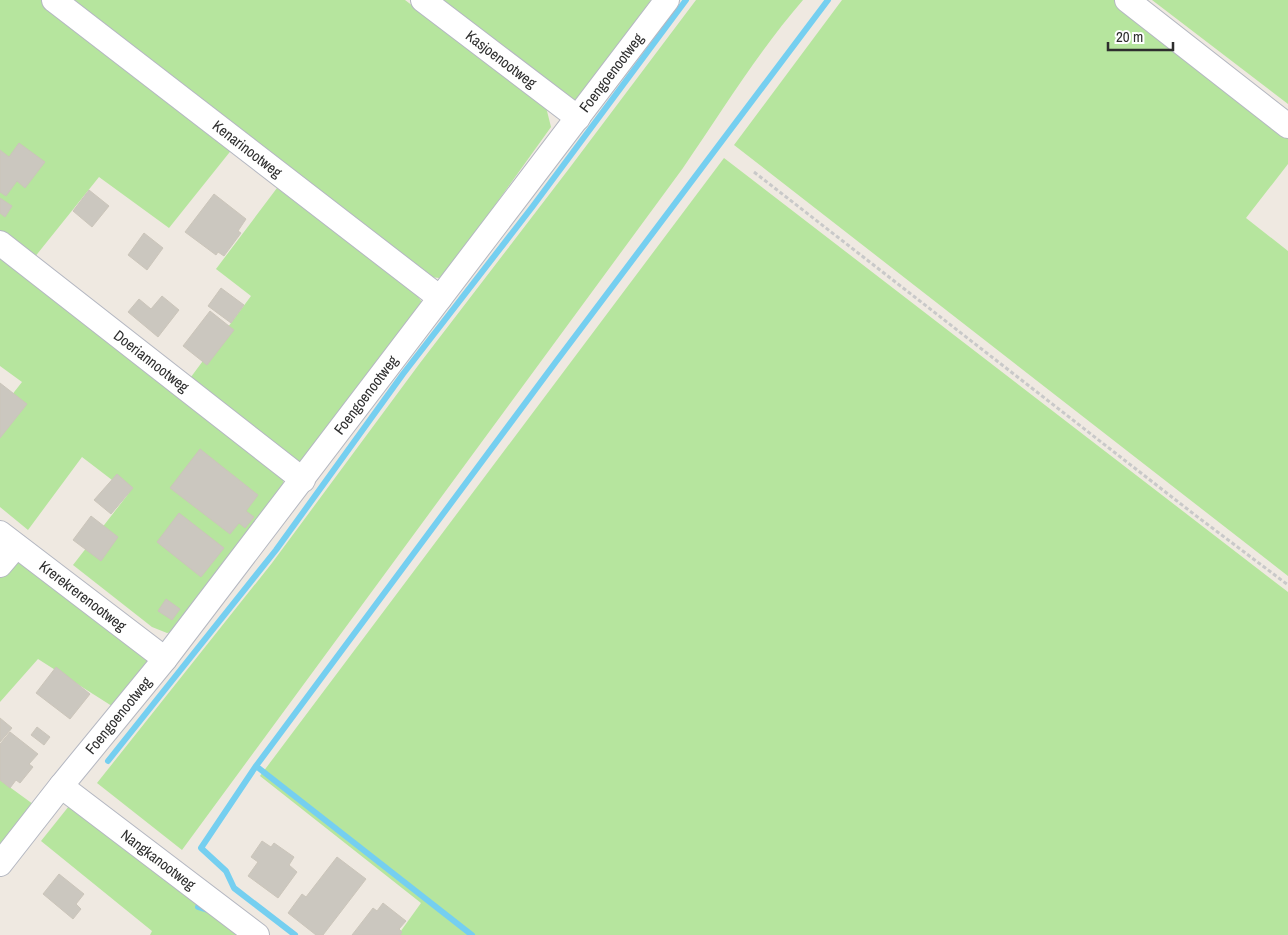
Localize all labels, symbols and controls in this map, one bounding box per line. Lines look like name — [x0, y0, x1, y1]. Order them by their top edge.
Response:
scale bar — [1108, 20, 1173, 52]
street label: Kasjoenootweg — [461, 25, 541, 93]
text: 20 m — [1116, 26, 1143, 47]
street label: Foengoenootweg — [574, 28, 648, 117]
street label: Kenarinootweg — [208, 115, 287, 182]
street label: Doeriannootweg — [109, 325, 194, 397]
street label: Foengoenootweg — [329, 351, 403, 439]
street label: Krerekrerenootweg — [35, 556, 131, 636]
street label: Foengoenootweg — [80, 672, 156, 759]
street label: Nangkanootweg — [117, 824, 200, 895]

